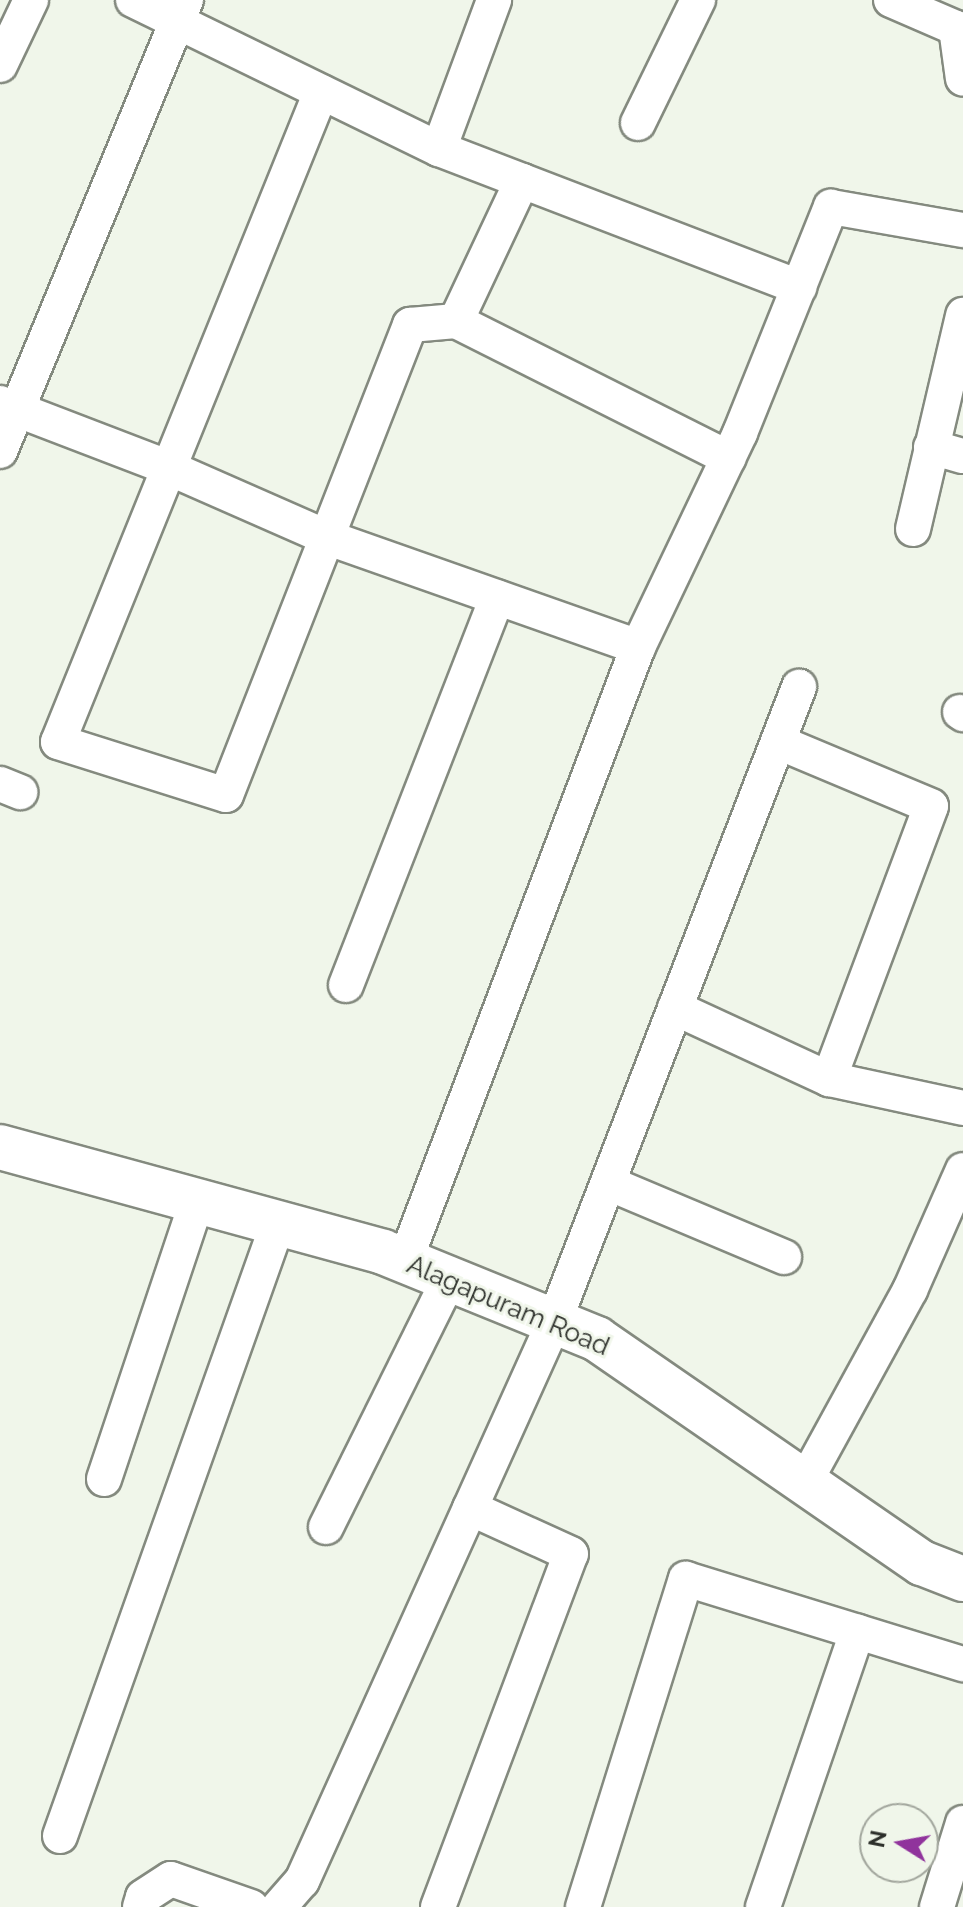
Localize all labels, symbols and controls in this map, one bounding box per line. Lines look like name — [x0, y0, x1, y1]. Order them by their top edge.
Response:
street label: Alagapuram Road — [402, 1249, 614, 1363]
north arrow — [859, 1803, 939, 1883]
text: N — [863, 1828, 892, 1850]

